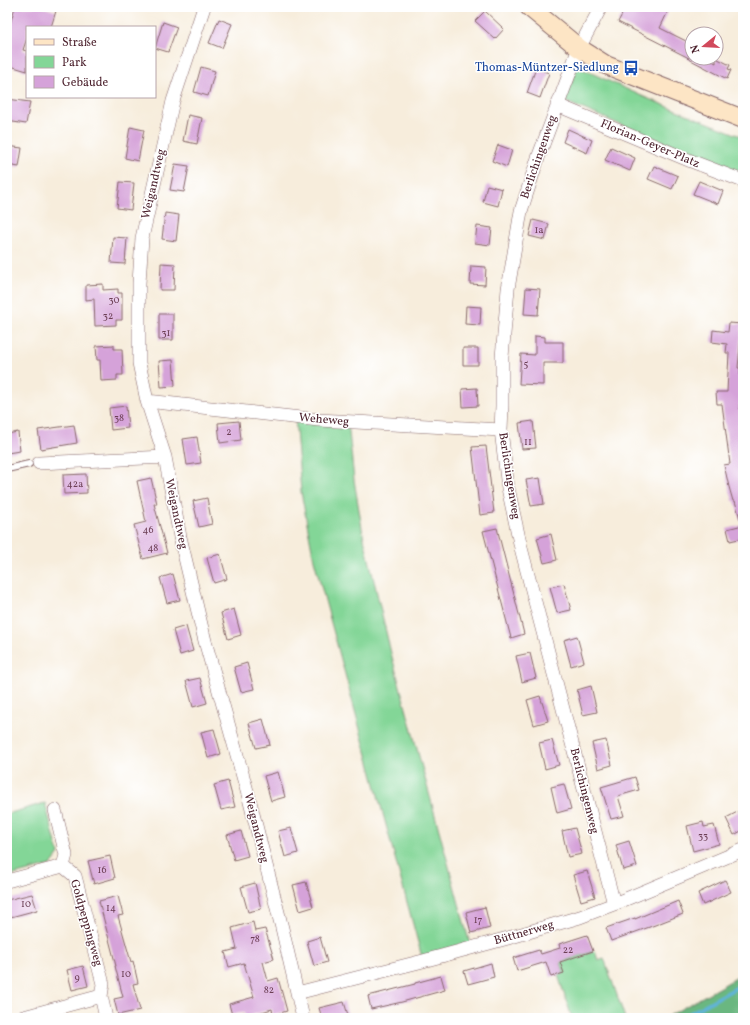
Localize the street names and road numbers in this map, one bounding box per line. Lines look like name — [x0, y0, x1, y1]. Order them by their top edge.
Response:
street label: Berlichingenweg — [517, 113, 561, 201]
street label: Florian-Geyer-Platz — [598, 116, 702, 172]
street label: Weigandtweg — [138, 147, 170, 221]
street label: Weheweg — [298, 410, 350, 430]
street label: Berlichingenweg — [494, 431, 524, 521]
street label: Weigandtweg — [161, 477, 191, 551]
street label: Berlichingenweg — [566, 746, 602, 836]
street label: Weigandtweg — [240, 791, 272, 865]
street label: Goldpeppingweg — [66, 878, 106, 968]
street label: Büttnerweg — [492, 917, 556, 949]

